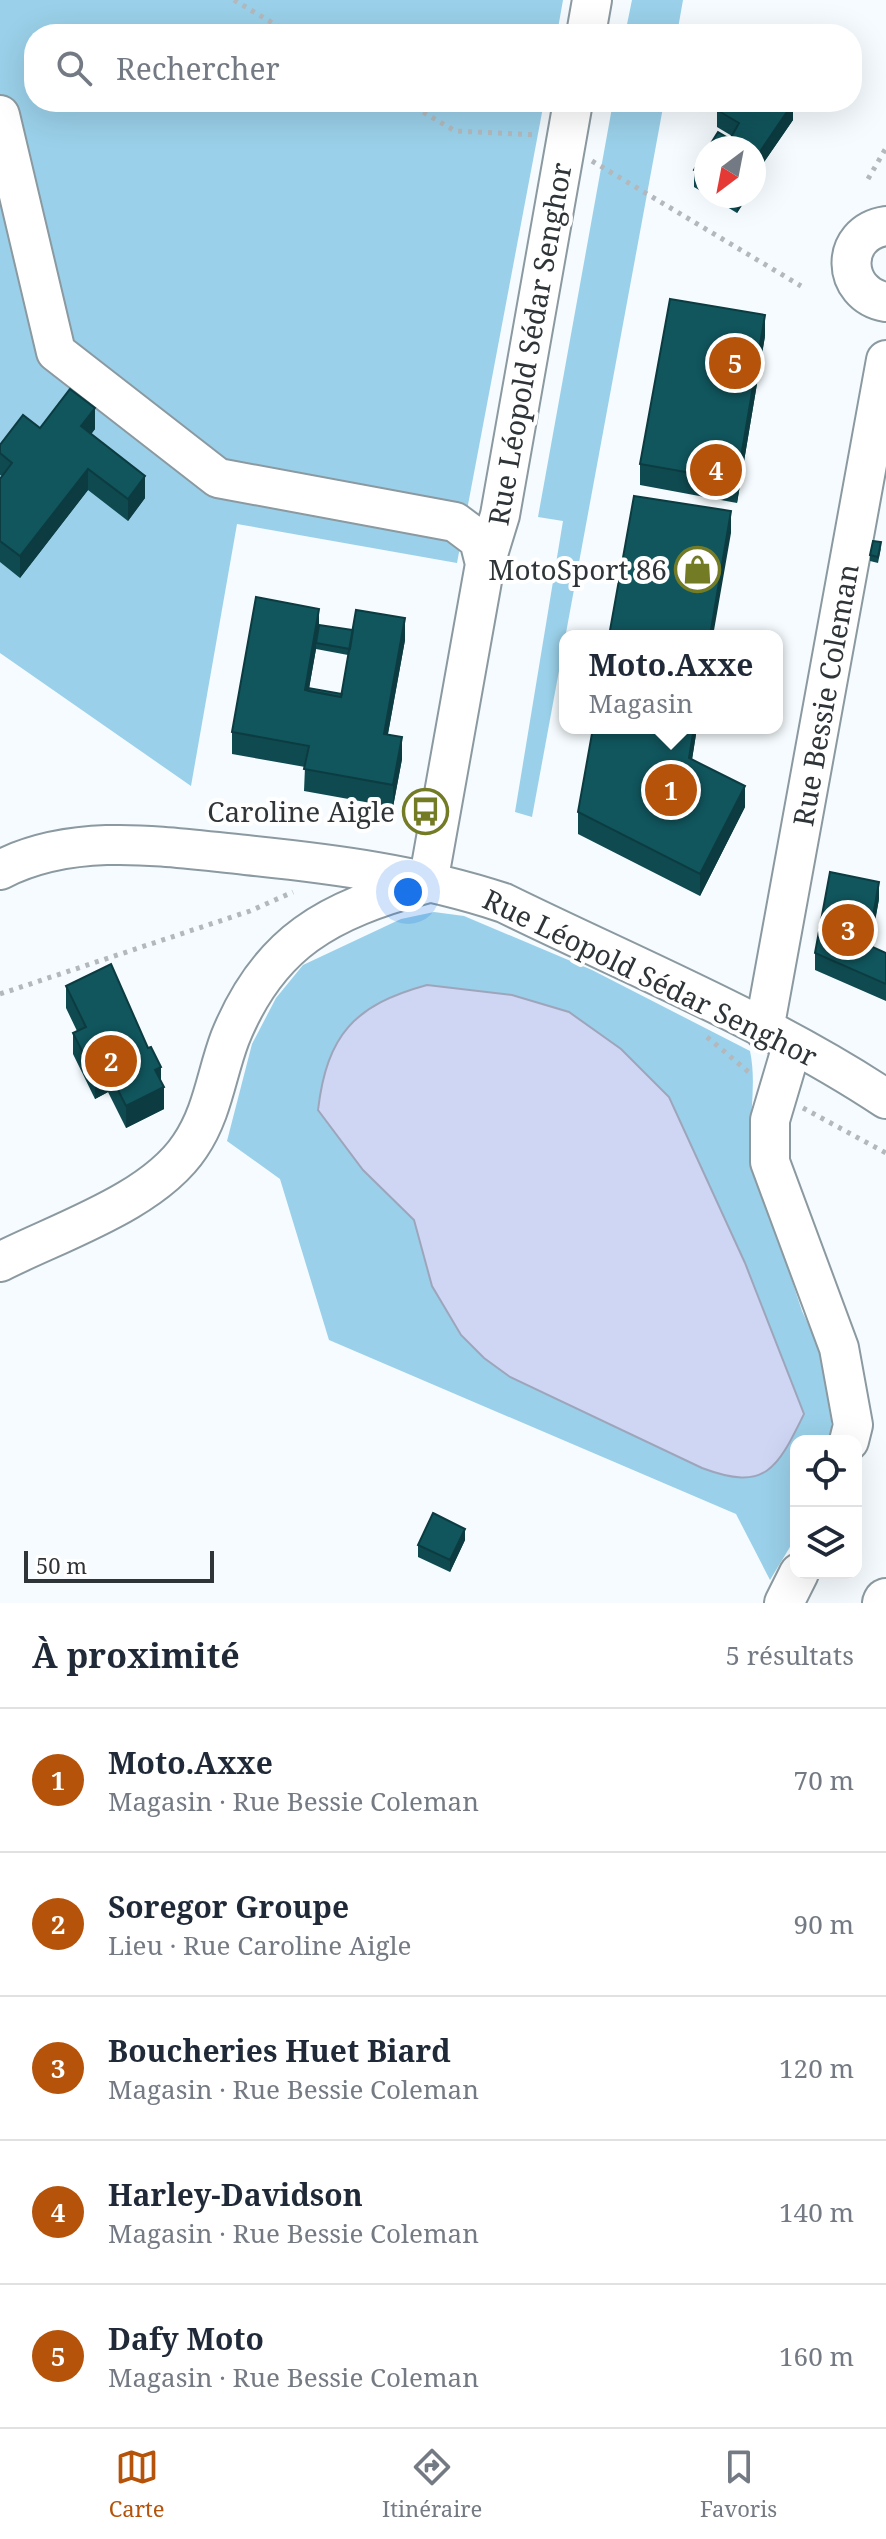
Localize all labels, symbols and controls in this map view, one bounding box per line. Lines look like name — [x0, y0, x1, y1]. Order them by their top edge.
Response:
search box — [24, 24, 862, 112]
icon: search — [52, 46, 96, 90]
text: Rechercher — [116, 48, 280, 89]
north arrow — [694, 136, 766, 208]
street label: Rue Léopold Sédar Senghor — [478, 160, 580, 528]
pin: 5 — [709, 333, 761, 393]
pin: 4 — [690, 440, 742, 500]
shop icon: MotoSport 86 — [674, 546, 722, 594]
place label: MotoSport 86 — [488, 550, 667, 588]
street label: Rue Bessie Coleman — [783, 561, 867, 829]
popup — [559, 630, 783, 734]
text: Moto.Axxe — [589, 644, 753, 685]
text: Magasin — [589, 685, 693, 721]
pin: 1 — [645, 760, 697, 820]
bus stop icon: Caroline Aigle — [402, 788, 450, 836]
place label: Caroline Aigle — [207, 792, 395, 830]
your location — [388, 872, 428, 912]
street label: Rue Léopold Sédar Senghor — [477, 879, 824, 1075]
pin: 3 — [822, 900, 874, 960]
pin: 2 — [85, 1031, 137, 1091]
map controls — [790, 1435, 862, 1579]
button: locate — [790, 1435, 862, 1507]
button: layers — [790, 1507, 862, 1579]
scale bar — [24, 1547, 214, 1583]
text: 50 m — [36, 1550, 87, 1580]
text: À proximité — [32, 1632, 240, 1678]
text: 5 résultats — [726, 1637, 854, 1673]
text: Moto.Axxe — [108, 1742, 273, 1783]
text: 1 — [51, 1762, 65, 1798]
text: 70 m — [794, 1762, 854, 1798]
text: Magasin · Rue Bessie Coleman — [108, 1783, 479, 1819]
text: Soregor Groupe — [108, 1886, 349, 1927]
text: 2 — [51, 1906, 65, 1942]
text: 90 m — [794, 1906, 854, 1942]
text: Lieu · Rue Caroline Aigle — [108, 1927, 411, 1963]
text: Boucheries Huet Biard — [108, 2030, 451, 2071]
text: 3 — [51, 2050, 65, 2086]
text: 120 m — [779, 2050, 854, 2086]
text: Magasin · Rue Bessie Coleman — [108, 2071, 479, 2107]
text: Harley-Davidson — [108, 2174, 363, 2215]
text: 4 — [51, 2194, 65, 2230]
text: 140 m — [779, 2194, 854, 2230]
text: Magasin · Rue Bessie Coleman — [108, 2215, 479, 2251]
text: Dafy Moto — [108, 2318, 264, 2359]
text: 5 — [51, 2338, 65, 2374]
text: 160 m — [779, 2338, 854, 2374]
text: Magasin · Rue Bessie Coleman — [108, 2359, 479, 2395]
tab: Carte — [109, 2445, 165, 2523]
tab: Itinéraire — [382, 2445, 482, 2523]
tab: Favoris — [700, 2445, 777, 2523]

